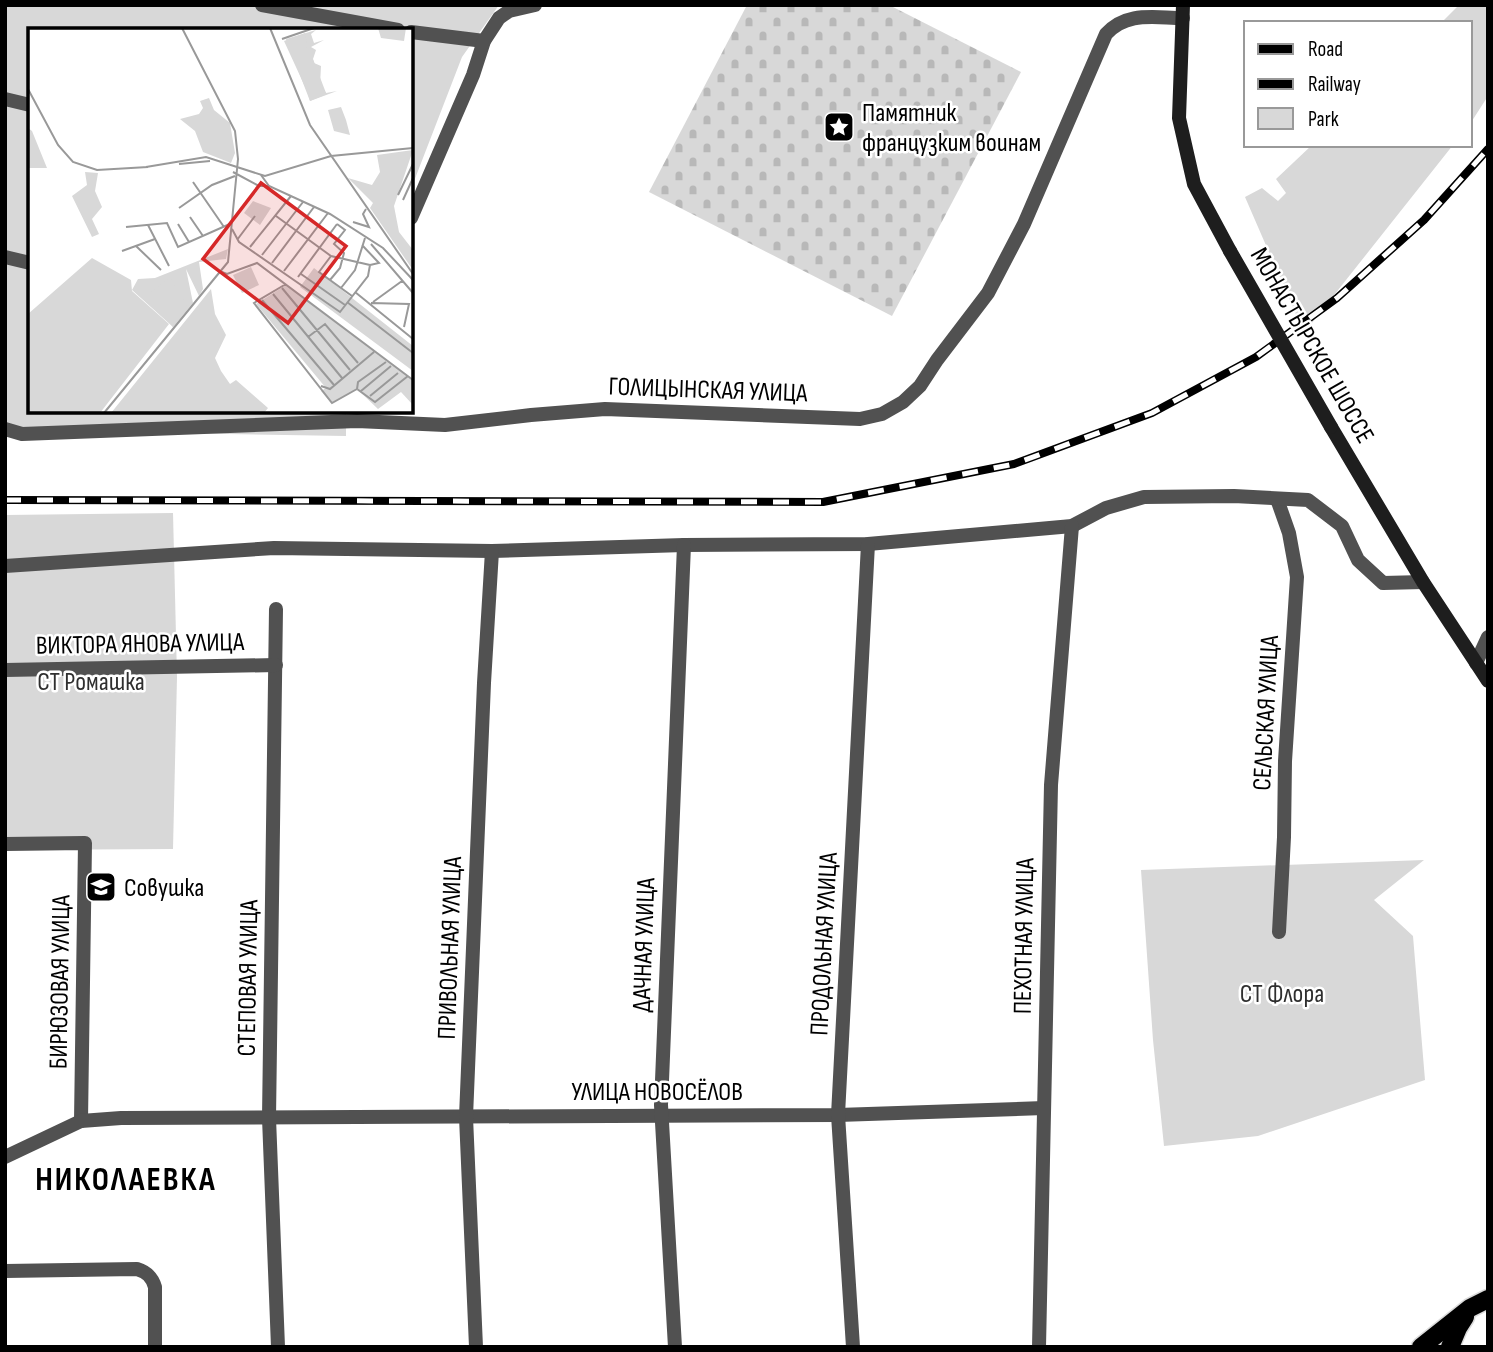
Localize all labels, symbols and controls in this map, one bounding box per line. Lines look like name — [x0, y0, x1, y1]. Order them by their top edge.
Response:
legend — [1244, 21, 1472, 147]
inset map — [28, 28, 413, 413]
text: Road — [1308, 37, 1343, 62]
text: Railway — [1308, 72, 1361, 97]
place label: Памятник французким воинам — [862, 98, 1041, 159]
text: Park — [1308, 107, 1339, 132]
place icon: Памятник французким воинам — [822, 110, 856, 144]
street label: МОНАСТЫРСКОЕ ШОССЕ — [1243, 242, 1380, 449]
street label: ГОЛИЦЫНСКАЯ УЛИЦА — [608, 372, 809, 409]
street label: ВИКТОРА ЯНОВА УЛИЦА — [36, 627, 245, 662]
street label: СЕЛЬСКАЯ УЛИЦА — [1247, 634, 1286, 791]
park label: СТ Ромашка — [37, 667, 145, 698]
street label: ПРОДОЛЬНАЯ УЛИЦА — [804, 851, 845, 1036]
street label: ПРИВОЛЬНАЯ УЛИЦА — [432, 855, 469, 1040]
street label: ПЕХОТНАЯ УЛИЦА — [1008, 857, 1041, 1014]
school or university icon: Совушка — [84, 870, 118, 904]
place label: Совушка — [124, 873, 204, 904]
street label: ДАЧНАЯ УЛИЦА — [627, 876, 662, 1013]
street label: БИРЮЗОВАЯ УЛИЦА — [43, 894, 78, 1069]
street label: СТЕПОВАЯ УЛИЦА — [232, 898, 265, 1057]
park label: СТ Флора — [1240, 979, 1324, 1010]
street label: УЛИЦА НОВОСЁЛОВ — [571, 1077, 743, 1108]
district label: НИКОЛАЕВКА — [35, 1160, 217, 1200]

